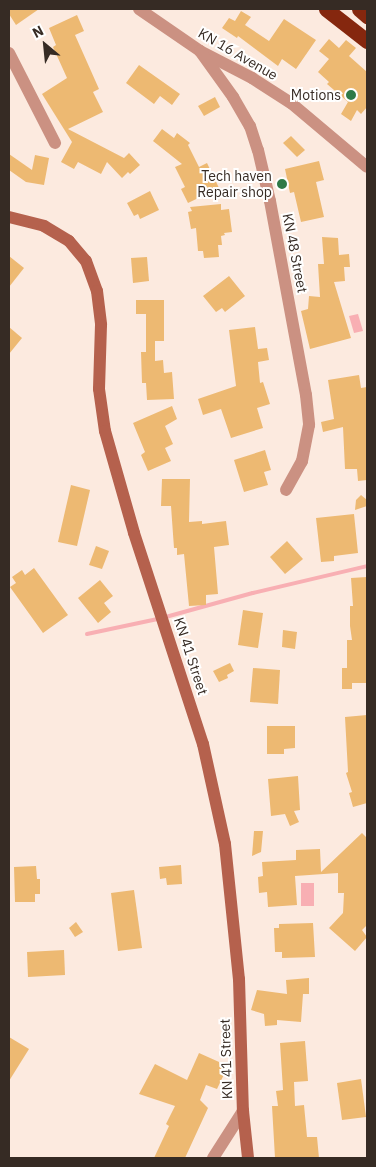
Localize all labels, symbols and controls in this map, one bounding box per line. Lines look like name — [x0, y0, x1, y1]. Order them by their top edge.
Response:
north arrow — [20, 20, 70, 70]
text: N — [29, 21, 47, 42]
street label: KN 16 Avenue — [195, 24, 281, 84]
place label: Motions — [291, 87, 341, 103]
marker: Motions — [345, 89, 357, 101]
place label: Tech haven Repair shop — [197, 168, 272, 200]
marker: Tech haven Repair shop — [276, 178, 288, 190]
street label: KN 48 Street — [279, 212, 311, 294]
street label: KN 41 Street — [171, 615, 211, 697]
street label: KN 41 Street — [216, 1018, 236, 1100]

